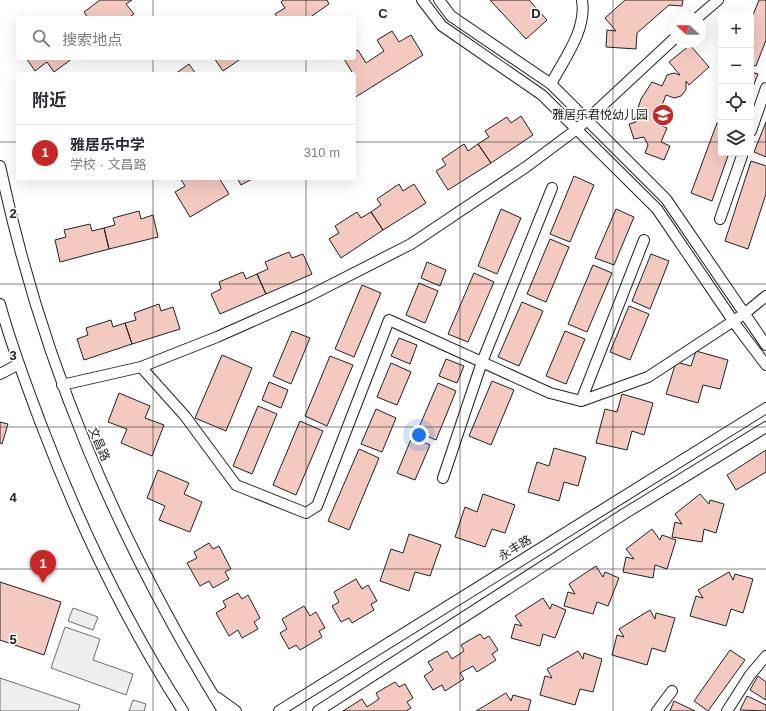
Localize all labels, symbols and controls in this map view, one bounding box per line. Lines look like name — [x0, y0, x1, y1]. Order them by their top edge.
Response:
text: C — [378, 6, 388, 21]
text: D — [531, 6, 541, 21]
north arrow — [670, 12, 706, 48]
map controls — [718, 12, 754, 156]
button: + — [718, 12, 754, 48]
search box — [16, 16, 356, 60]
icon: search — [30, 27, 52, 49]
text: 搜索地点 — [62, 31, 122, 48]
button: − — [718, 48, 754, 84]
button: locate — [718, 84, 754, 120]
text: 附近 — [32, 91, 66, 110]
school or university icon: 雅居乐君悦幼儿园 — [650, 102, 676, 128]
place label: 雅居乐君悦幼儿园 — [552, 108, 648, 122]
button: layers — [718, 120, 754, 156]
text: 雅居乐中学 — [70, 136, 145, 153]
text: 1 — [41, 145, 49, 160]
text: 310 m — [304, 145, 340, 160]
text: 学校 · 文昌路 — [70, 157, 147, 172]
text: 2 — [9, 206, 17, 221]
text: 3 — [9, 348, 17, 363]
street label: 文昌路 — [86, 425, 112, 463]
your location — [409, 425, 429, 445]
text: 4 — [9, 490, 17, 505]
street label: 永丰路 — [496, 533, 534, 563]
pin: 1 — [30, 550, 56, 583]
text: 5 — [9, 632, 17, 647]

